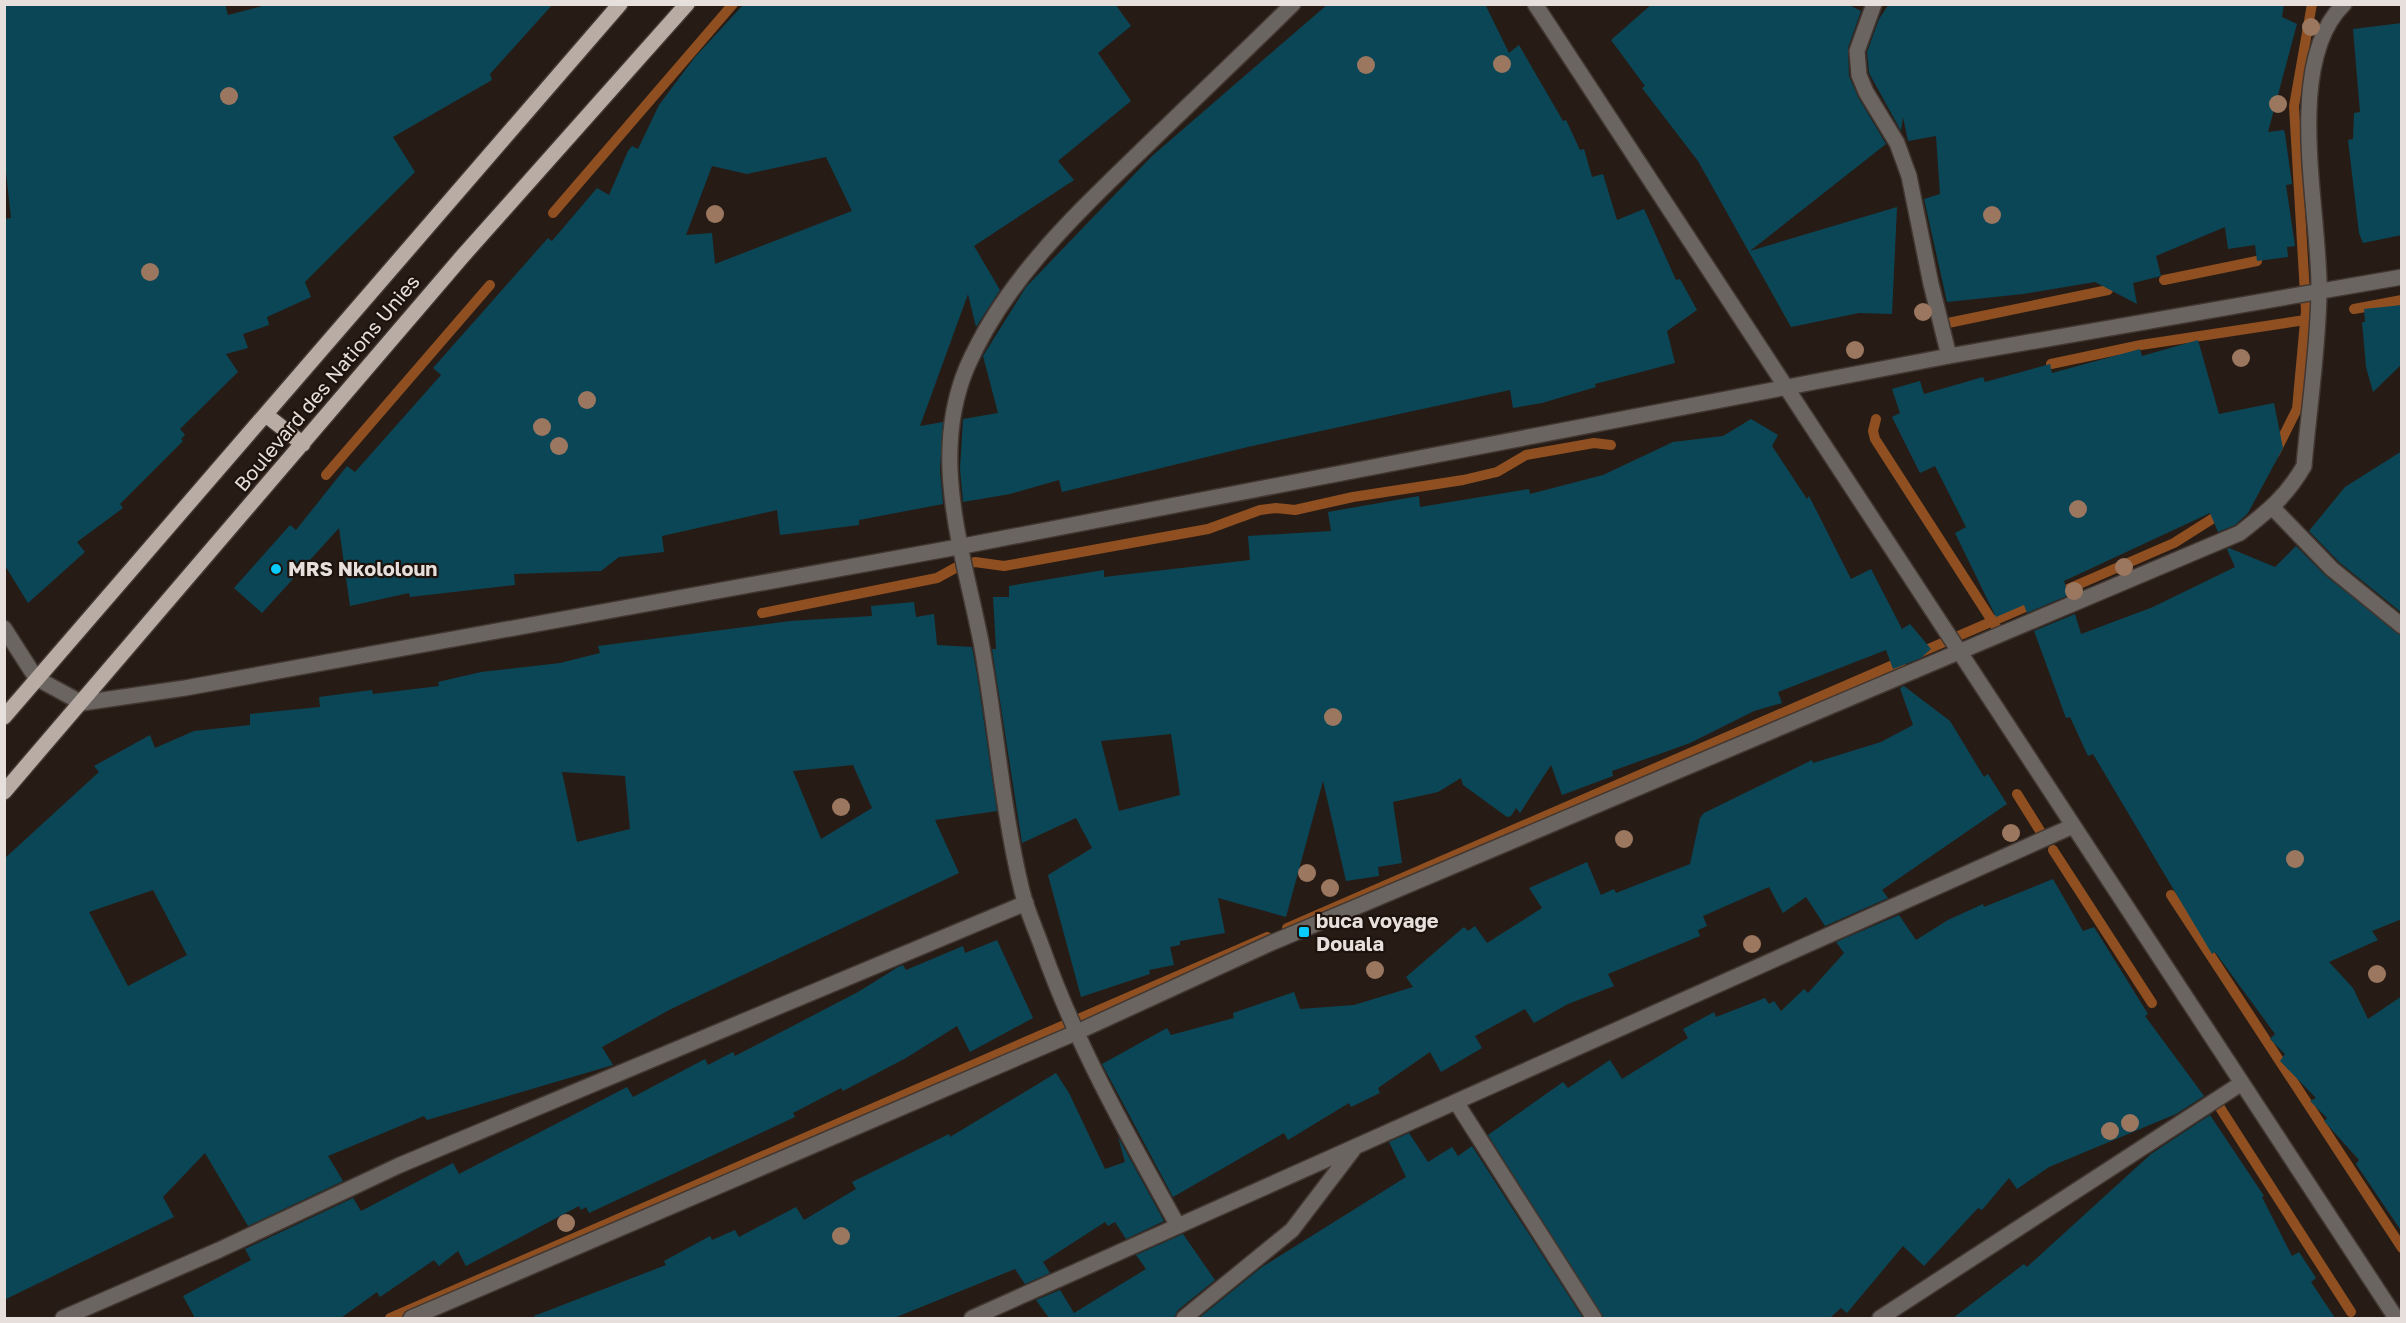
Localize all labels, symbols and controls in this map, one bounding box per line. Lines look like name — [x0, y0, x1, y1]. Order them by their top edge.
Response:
street label: Boulevard des Nations Unies — [229, 269, 424, 495]
place label: MRS Nkololoun — [288, 556, 437, 580]
marker: MRS Nkololoun — [269, 562, 283, 576]
place label: buca voyage Douala — [1316, 908, 1439, 955]
marker: buca voyage Douala — [1297, 925, 1311, 939]

